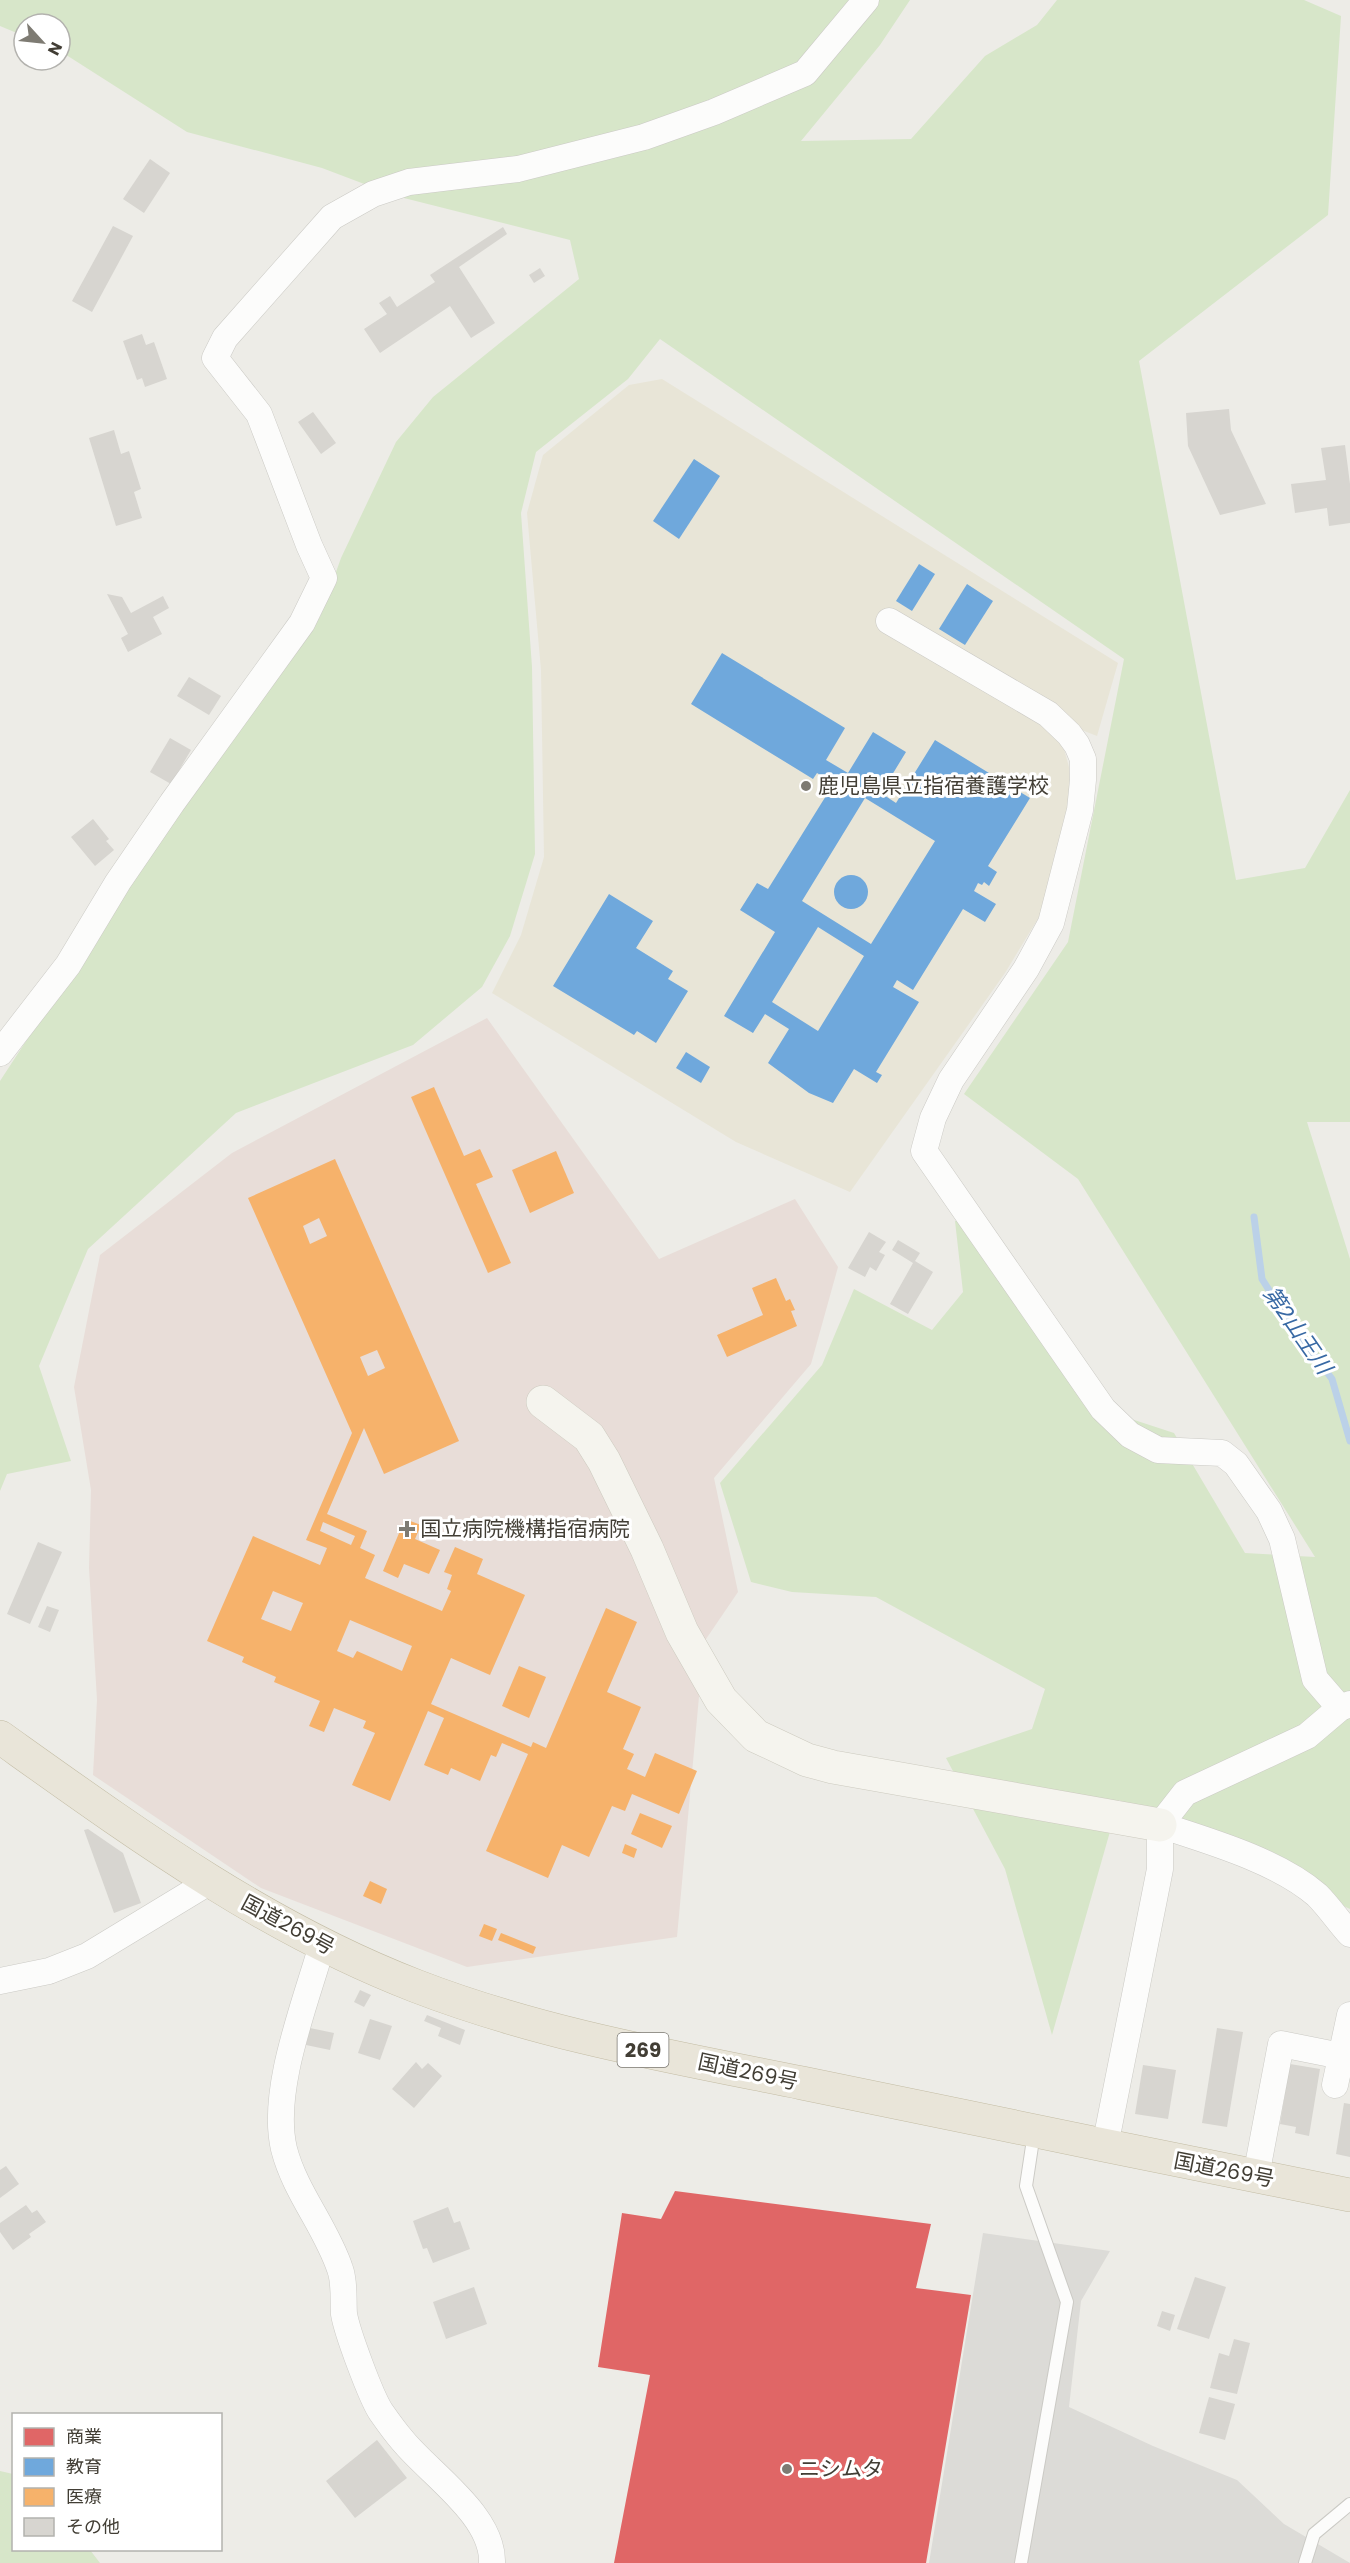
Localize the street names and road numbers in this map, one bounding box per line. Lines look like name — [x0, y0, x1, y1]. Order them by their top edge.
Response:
street label: 国道269号 — [237, 1888, 340, 1961]
road number: 269 — [618, 2033, 668, 2067]
street label: 国道269号 — [695, 2047, 801, 2096]
street label: 国道269号 — [1171, 2146, 1277, 2193]

